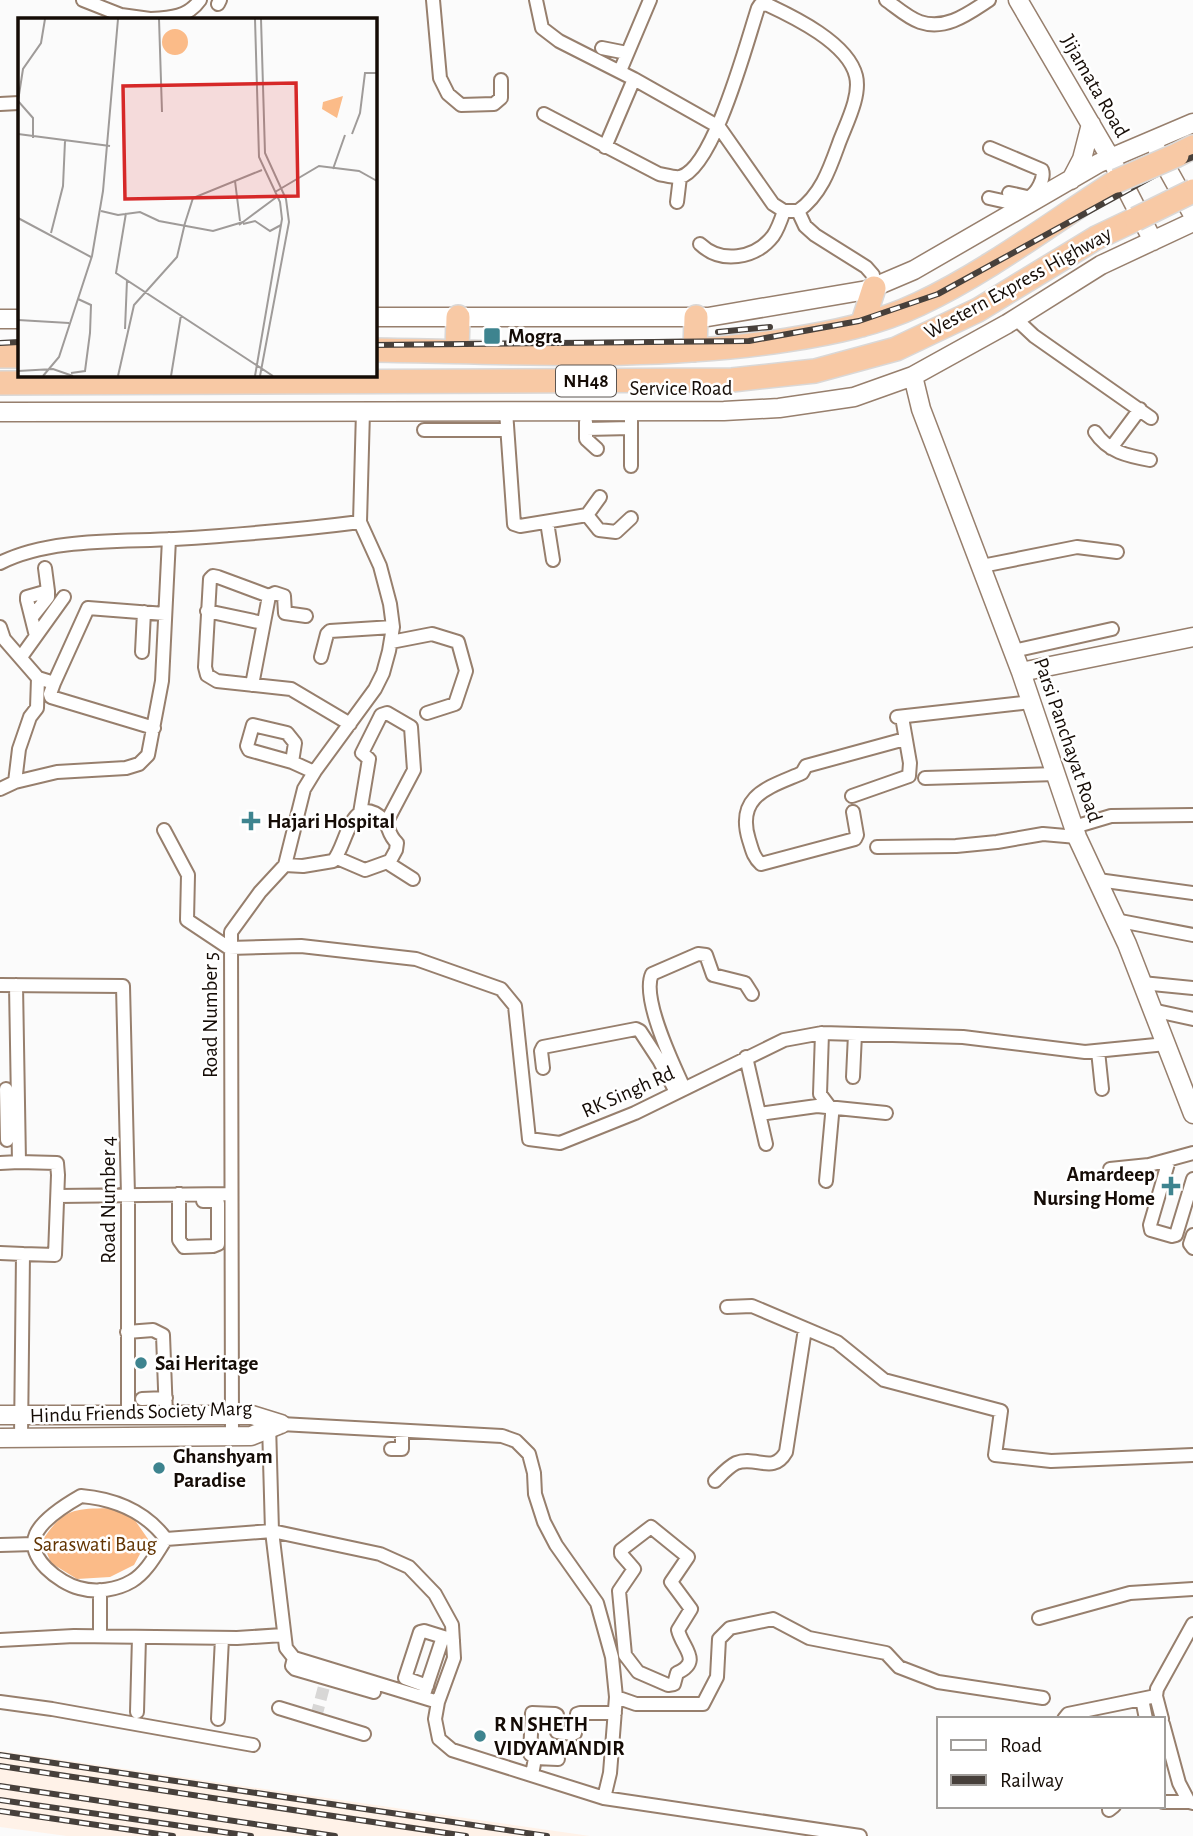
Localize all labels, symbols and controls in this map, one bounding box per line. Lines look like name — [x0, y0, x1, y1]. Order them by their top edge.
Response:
inset map — [18, 18, 376, 376]
street label: Jijamata Road — [1057, 31, 1133, 141]
street label: Western Express Highway — [921, 223, 1115, 343]
marker: Mogra — [482, 326, 502, 346]
place label: Mogra — [508, 326, 562, 347]
road number: NH48 — [556, 366, 616, 396]
street label: Service Road — [629, 378, 733, 399]
street label: Parsi Panchayat Road — [1030, 655, 1106, 825]
marker: Hajari Hospital — [241, 811, 261, 831]
place label: Hajari Hospital — [267, 811, 395, 832]
street label: Road Number 5 — [200, 952, 221, 1078]
street label: RK Singh Rd — [579, 1062, 678, 1122]
street label: Road Number 4 — [98, 1136, 119, 1264]
place label: Amardeep Nursing Home — [1033, 1164, 1155, 1209]
marker: Amardeep Nursing Home — [1161, 1176, 1181, 1196]
place label: Sai Heritage — [155, 1353, 258, 1374]
marker: Sai Heritage — [133, 1355, 149, 1371]
street label: Hindu Friends Society Marg — [29, 1398, 253, 1426]
place label: Ghanshyam Paradise — [173, 1446, 273, 1491]
marker: Ghanshyam Paradise — [151, 1460, 167, 1476]
park label: Saraswati Baug — [33, 1534, 158, 1555]
place label: R N SHETH VIDYAMANDIR — [494, 1714, 625, 1759]
legend — [937, 1717, 1165, 1808]
marker: R N SHETH VIDYAMANDIR — [472, 1728, 488, 1744]
text: Road — [1000, 1735, 1042, 1756]
text: Railway — [1000, 1770, 1063, 1791]

